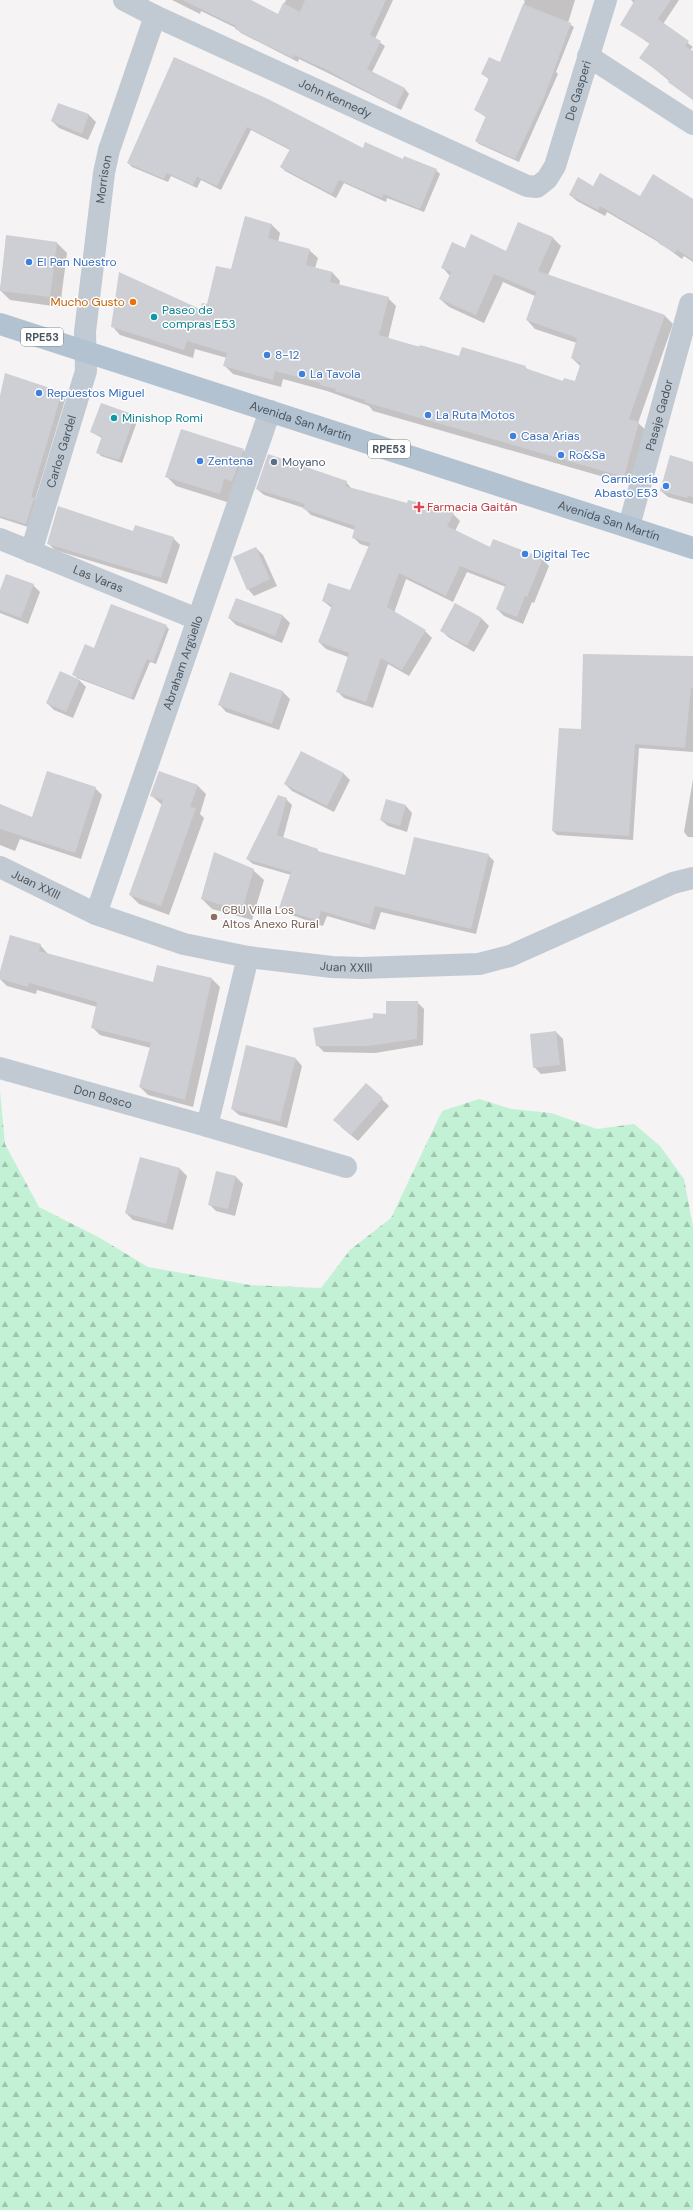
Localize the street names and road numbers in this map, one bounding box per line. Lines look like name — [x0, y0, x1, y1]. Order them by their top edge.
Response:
street label: De Gasperi — [561, 59, 595, 122]
street label: John Kennedy — [296, 75, 374, 122]
street label: Morrison — [92, 153, 116, 205]
road number: RPE53 — [21, 328, 63, 346]
street label: Pasaje Gador — [642, 377, 677, 453]
street label: Avenida San Martín — [248, 397, 354, 445]
street label: Carlos Gardel — [43, 413, 80, 490]
road number: RPE53 — [368, 440, 410, 458]
street label: Avenida San Martín — [556, 497, 662, 545]
street label: Las Varas — [71, 561, 126, 596]
street label: Abraham Argüello — [159, 613, 207, 712]
street label: Juan XXIII — [9, 866, 63, 903]
street label: Juan XXIII — [319, 958, 373, 976]
street label: Don Bosco — [72, 1081, 134, 1113]

